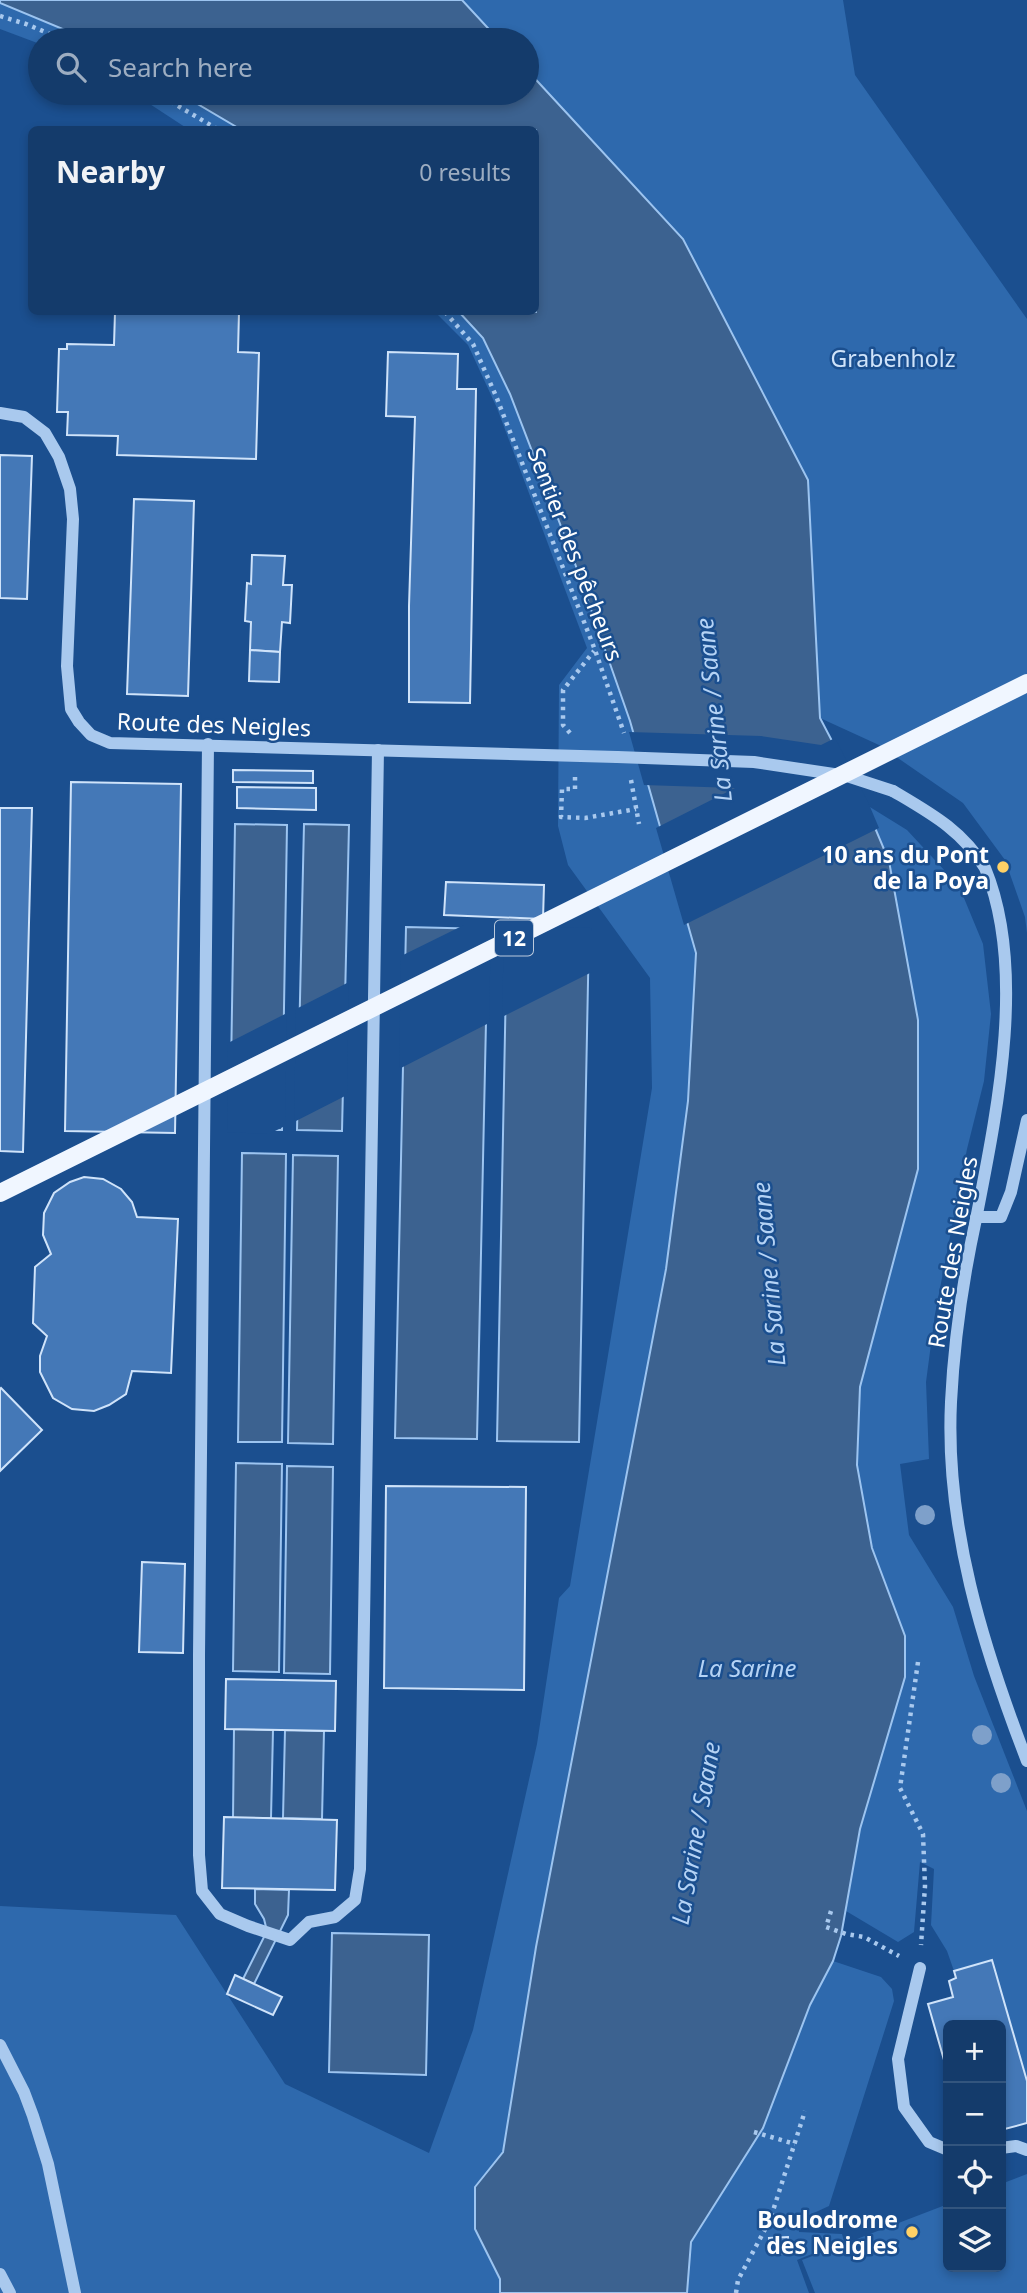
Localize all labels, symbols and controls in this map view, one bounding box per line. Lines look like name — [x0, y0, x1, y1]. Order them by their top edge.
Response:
search box — [28, 28, 539, 105]
icon: search — [52, 48, 90, 86]
text: Search here — [108, 49, 253, 85]
text: Nearby — [56, 151, 165, 192]
text: 0 results — [419, 156, 511, 188]
park label: Grabenholz — [831, 342, 955, 374]
street label: Sentier des pêcheurs — [520, 442, 632, 666]
water label: La Sarine / Saane — [687, 616, 739, 804]
street label: Route des Neigles — [116, 705, 312, 743]
place label: 10 ans du Pont de la Poya — [821, 838, 989, 896]
marker: 10 ans du Pont de la Poya — [995, 859, 1011, 875]
road number: 12 — [495, 920, 533, 956]
street label: Route des Neigles — [919, 1154, 985, 1350]
water label: La Sarine / Saane — [743, 1180, 792, 1368]
water label: La Sarine — [698, 1651, 796, 1684]
water label: La Sarine / Saane — [663, 1739, 727, 1927]
map controls — [943, 2020, 1006, 2272]
button: + — [943, 2020, 1006, 2083]
button: − — [943, 2083, 1006, 2146]
button: locate — [943, 2146, 1006, 2209]
place label: Boulodrome des Neigles — [757, 2203, 898, 2261]
button: layers — [943, 2209, 1006, 2272]
marker: Boulodrome des Neigles — [904, 2224, 920, 2240]

